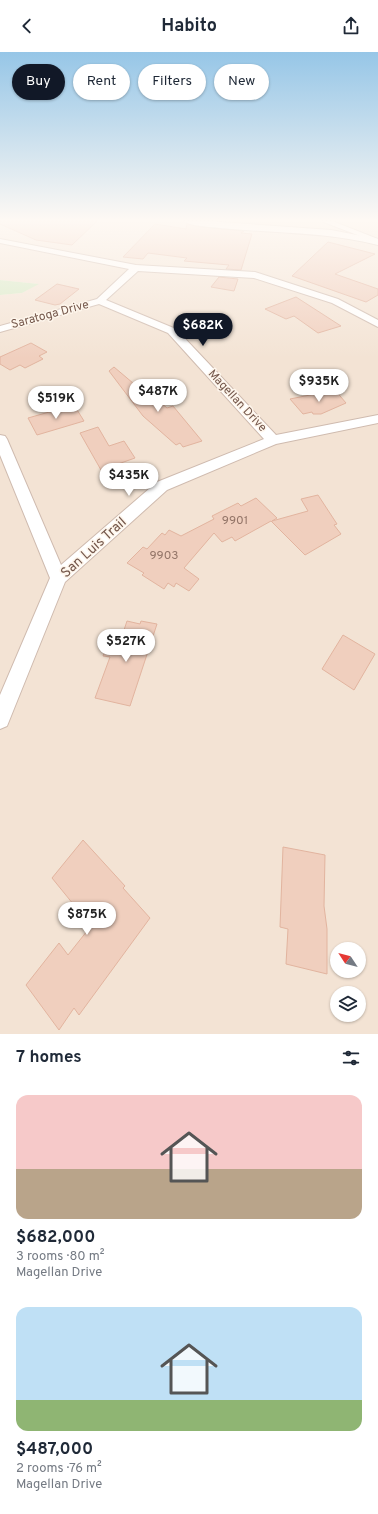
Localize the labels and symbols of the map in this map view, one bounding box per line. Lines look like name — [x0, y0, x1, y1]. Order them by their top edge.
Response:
street label: Saratoga Drive — [9, 297, 91, 333]
pin: $682K — [175, 313, 231, 347]
street label: Magellan Drive — [204, 366, 270, 436]
pin: $935K — [291, 369, 347, 403]
pin: $487K — [130, 379, 186, 413]
pin: $519K — [28, 386, 84, 420]
pin: $435K — [101, 463, 157, 497]
house number: 9901 — [222, 513, 248, 529]
street label: San Luis Trail — [58, 514, 130, 582]
house number: 9903 — [149, 548, 179, 564]
pin: $527K — [98, 629, 154, 663]
pin: $875K — [59, 902, 115, 936]
north arrow — [330, 942, 366, 978]

